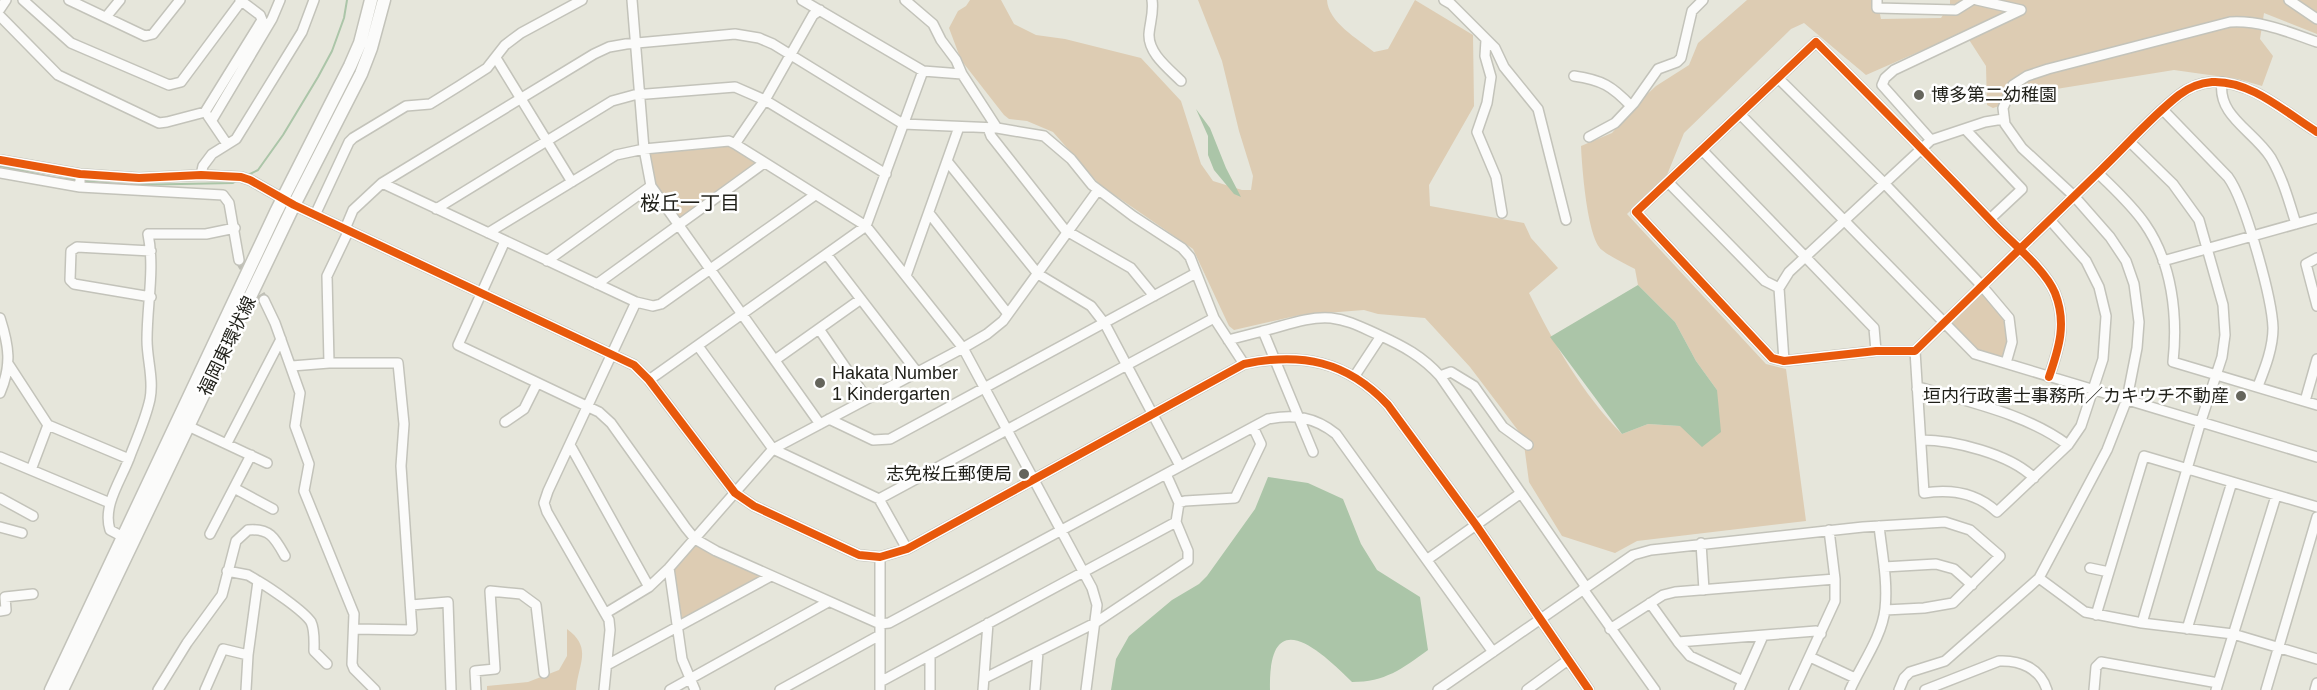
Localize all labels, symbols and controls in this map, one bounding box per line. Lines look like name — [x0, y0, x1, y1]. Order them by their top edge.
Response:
place label: 博多第二幼稚園 — [1931, 85, 2057, 105]
marker: 博多第二幼稚園 — [1912, 88, 1926, 102]
district label: 桜丘一丁目 — [640, 192, 740, 214]
street label: 福岡東環状線 — [194, 293, 260, 399]
place label: Hakata Number 1 Kindergarten — [832, 363, 958, 404]
marker: Hakata Number 1 Kindergarten — [813, 376, 827, 390]
place label: 垣内行政書士事務所／カキウチ不動産 — [1923, 386, 2229, 406]
marker: 垣内行政書士事務所／カキウチ不動産 — [2234, 389, 2248, 403]
place label: 志免桜丘郵便局 — [886, 464, 1012, 484]
marker: 志免桜丘郵便局 — [1017, 467, 1031, 481]

